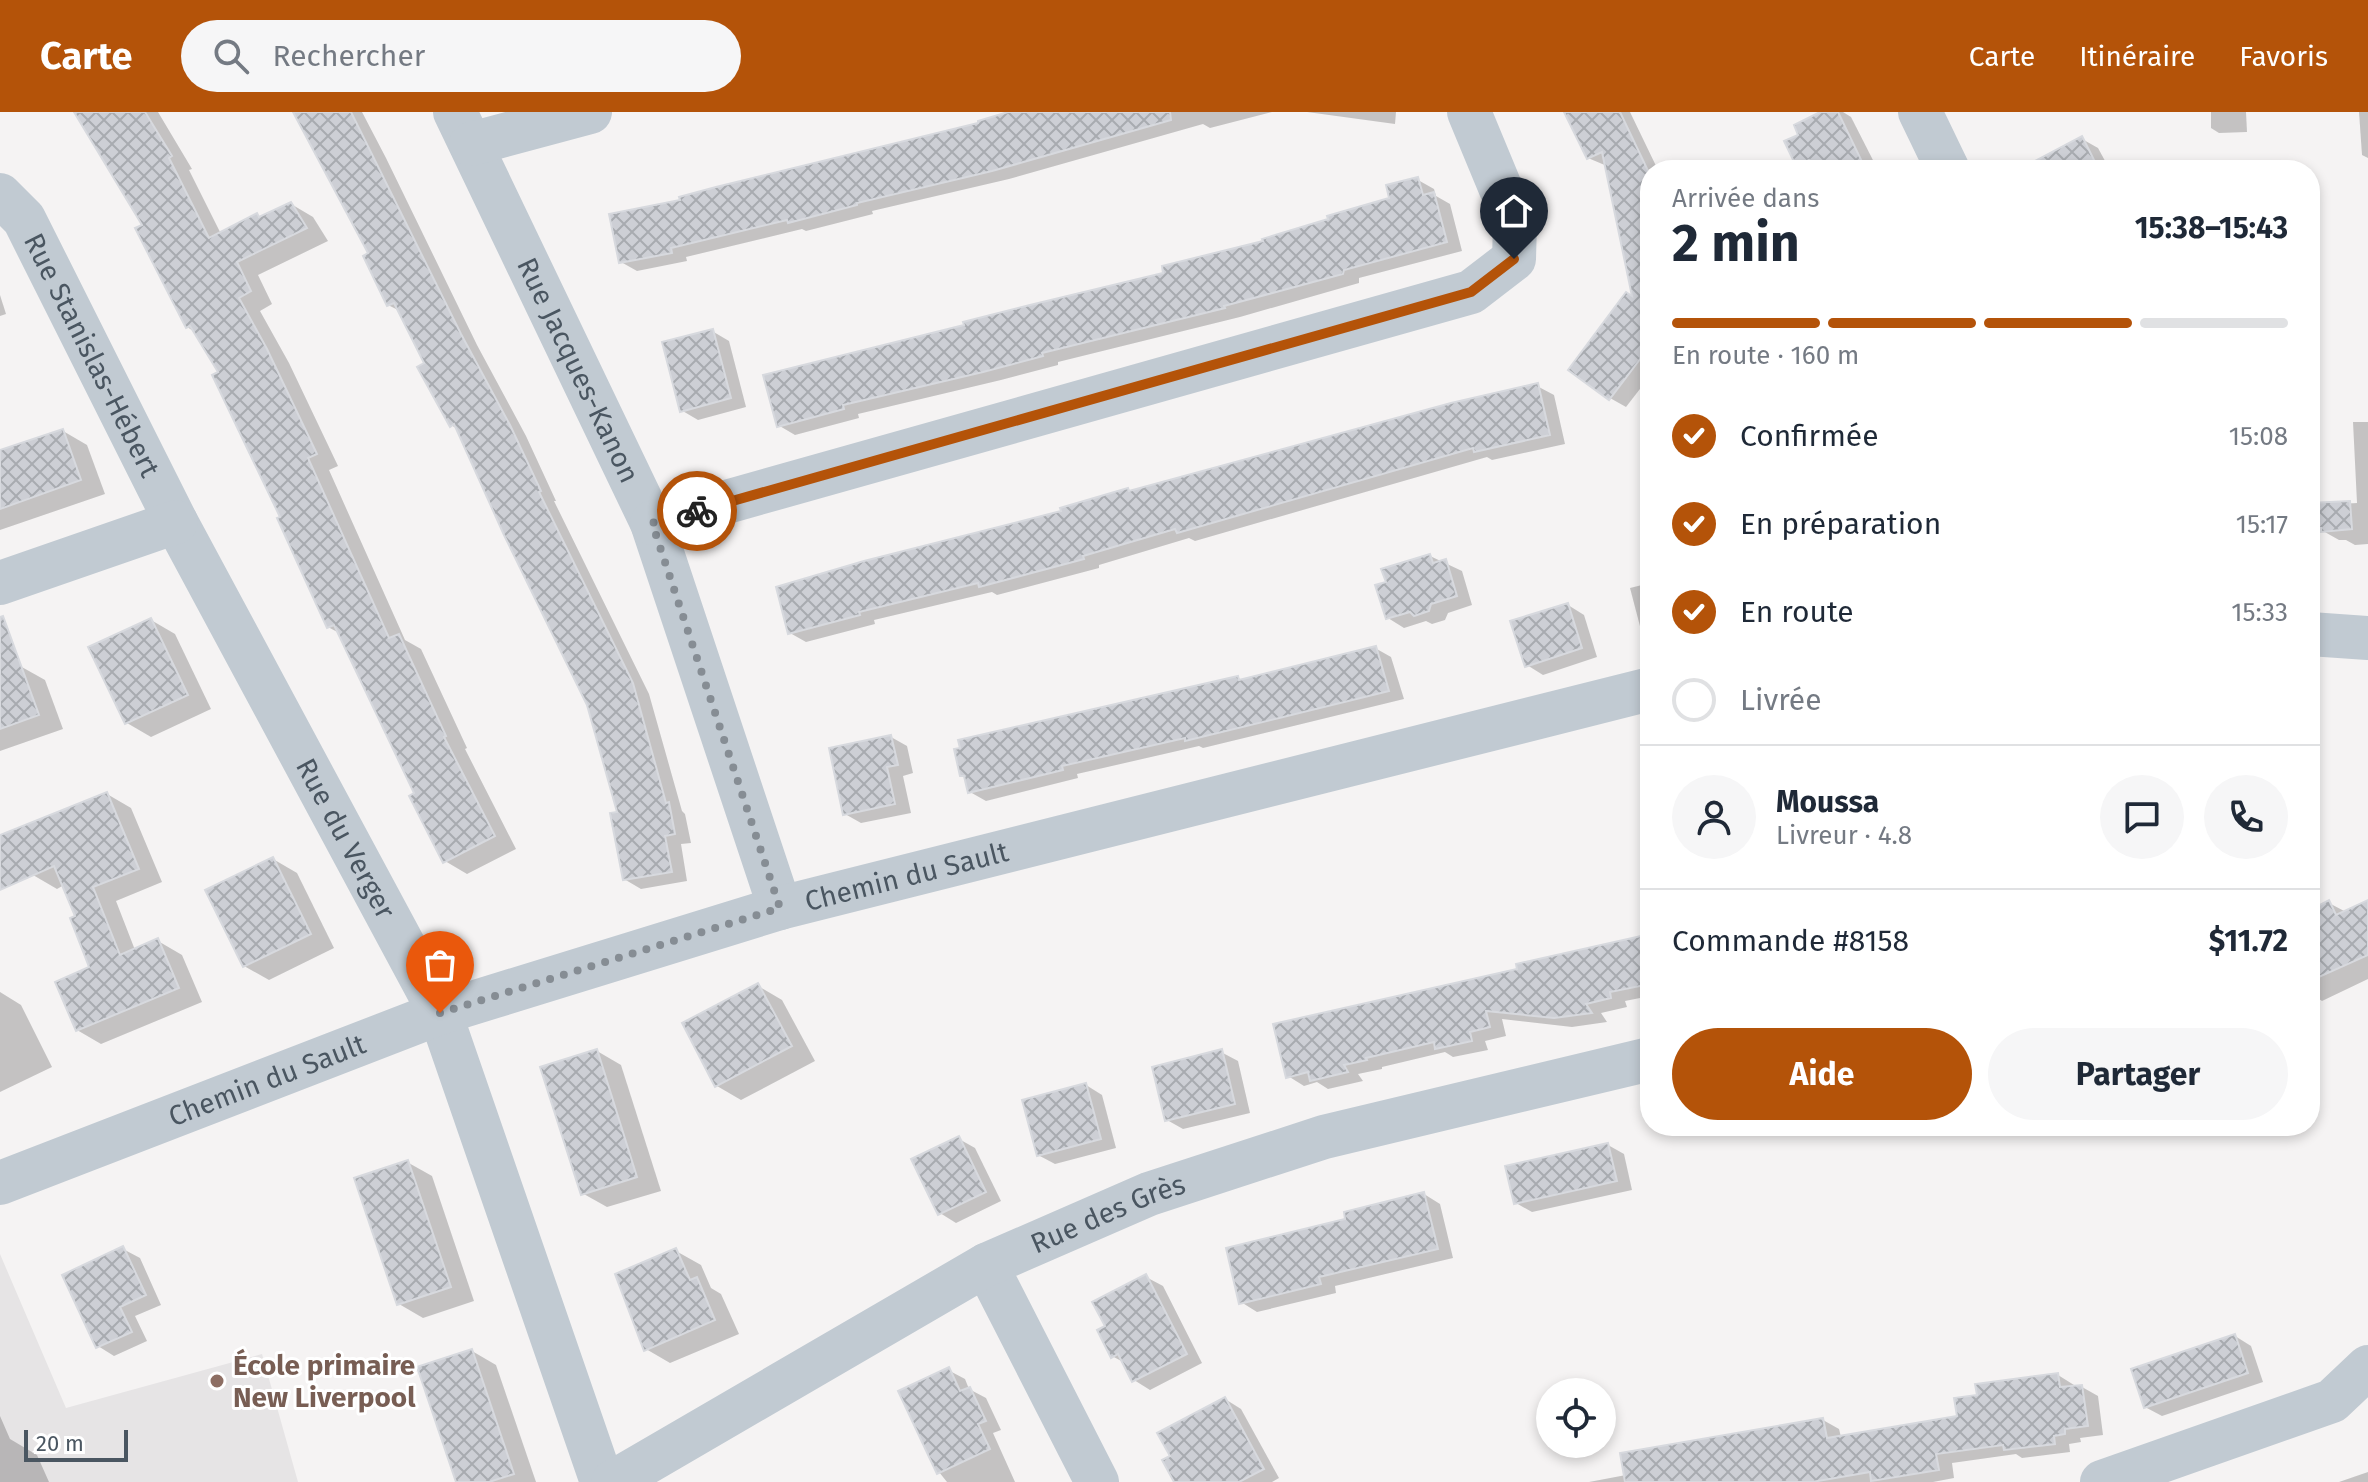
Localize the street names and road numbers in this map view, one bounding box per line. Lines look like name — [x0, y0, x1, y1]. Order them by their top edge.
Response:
street label: Rue Stanislas-Hébert — [17, 228, 167, 483]
street label: Rue Jacques-Kanon — [510, 252, 646, 488]
street label: Rue du Verger — [289, 753, 402, 924]
street label: Chemin du Sault — [802, 835, 1013, 918]
street label: Chemin du Sault — [164, 1027, 371, 1133]
street label: Rue des Grès — [1026, 1167, 1189, 1261]

